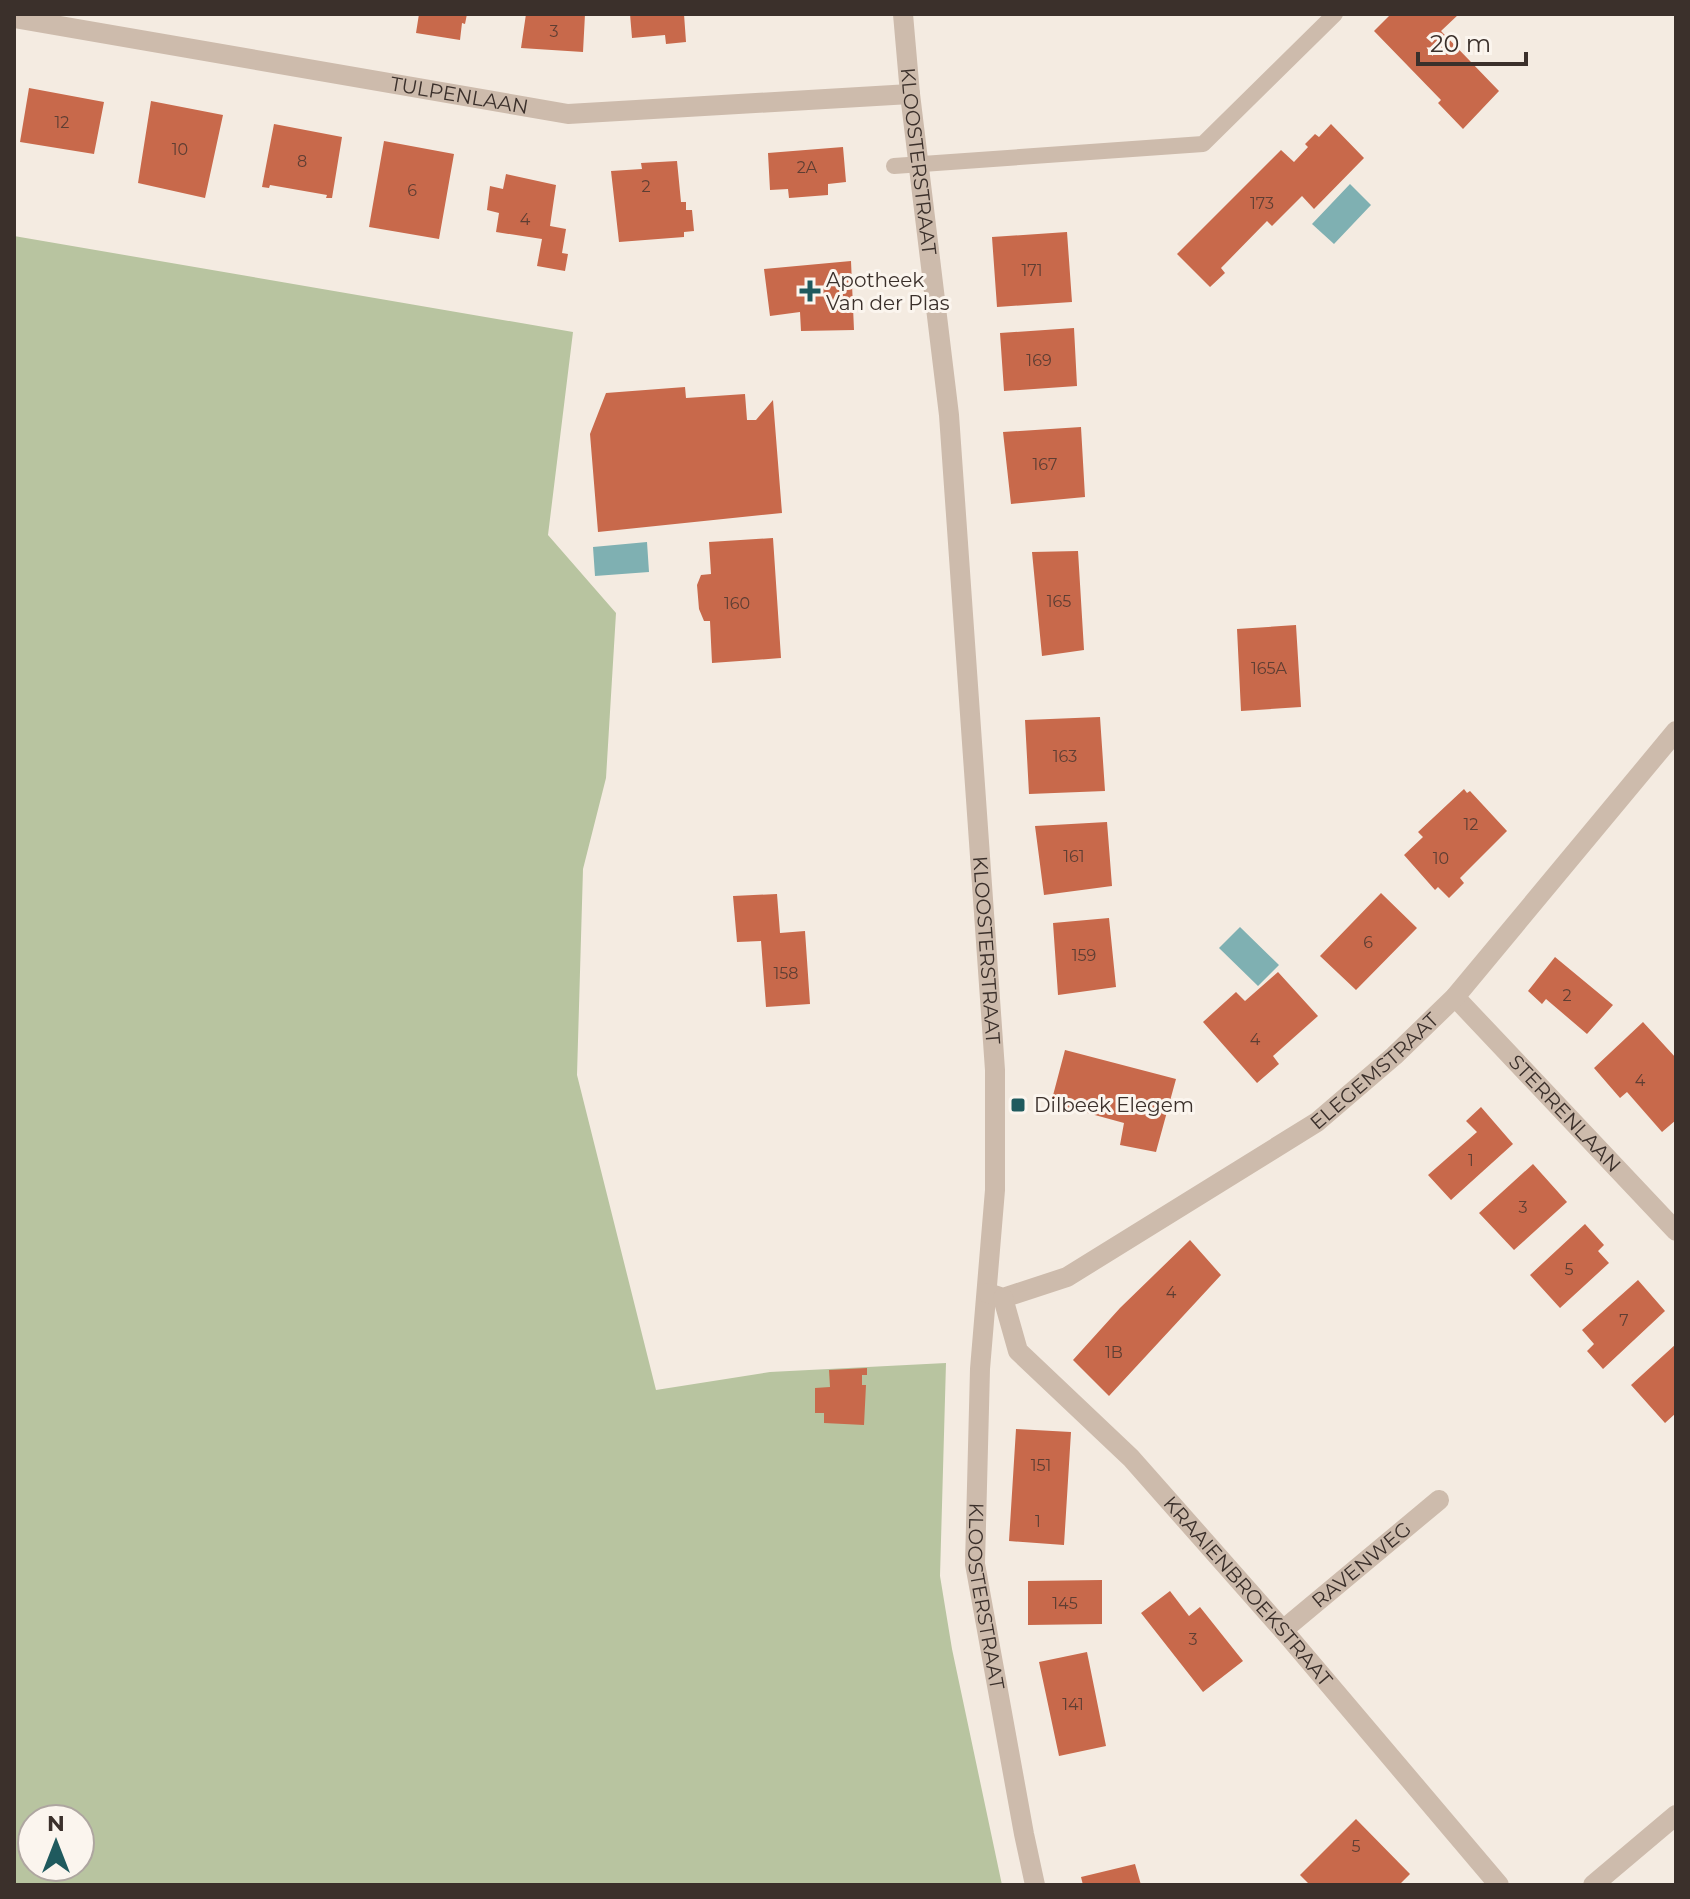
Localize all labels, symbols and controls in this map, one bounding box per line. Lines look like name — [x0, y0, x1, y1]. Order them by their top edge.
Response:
scale bar — [1418, 16, 1526, 66]
house number: 3 — [549, 22, 559, 41]
text: 20 m — [1430, 29, 1491, 58]
street label: KLOOSTERSTRAAT — [896, 67, 942, 257]
street label: TULPENLAAN — [389, 71, 530, 119]
house number: 12 — [55, 113, 69, 132]
house number: 10 — [172, 140, 188, 159]
house number: 8 — [297, 152, 307, 171]
house number: 2A — [797, 158, 818, 177]
house number: 2 — [641, 177, 651, 196]
house number: 6 — [407, 181, 417, 200]
house number: 173 — [1250, 194, 1274, 213]
house number: 4 — [520, 210, 531, 229]
house number: 171 — [1021, 261, 1043, 280]
place label: Apotheek Van der Plas — [826, 268, 950, 315]
marker: Apotheek Van der Plas — [801, 282, 819, 300]
house number: 169 — [1026, 351, 1052, 370]
house number: 167 — [1033, 455, 1057, 474]
house number: 165 — [1047, 592, 1071, 611]
house number: 160 — [724, 594, 750, 613]
house number: 165A — [1251, 659, 1288, 678]
house number: 163 — [1053, 747, 1077, 766]
house number: 12 — [1464, 815, 1478, 834]
house number: 161 — [1063, 847, 1085, 866]
house number: 10 — [1433, 849, 1449, 868]
street label: KLOOSTERSTRAAT — [968, 855, 1005, 1045]
house number: 6 — [1363, 933, 1373, 952]
house number: 159 — [1072, 946, 1096, 965]
house number: 158 — [773, 964, 799, 983]
house number: 2 — [1562, 986, 1572, 1005]
street label: ELEGEMSTRAAT — [1305, 1007, 1444, 1135]
house number: 4 — [1250, 1030, 1261, 1049]
street label: STERRENLAAN — [1504, 1050, 1626, 1177]
house number: 4 — [1635, 1071, 1646, 1090]
place label: Dilbeek Elegem — [1034, 1093, 1194, 1117]
marker: Dilbeek Elegem — [1009, 1096, 1027, 1114]
house number: 1 — [1468, 1151, 1474, 1170]
house number: 3 — [1518, 1198, 1528, 1217]
house number: 5 — [1564, 1260, 1574, 1279]
house number: 4 — [1166, 1283, 1177, 1302]
house number: 7 — [1619, 1311, 1629, 1330]
house number: 1B — [1105, 1343, 1123, 1362]
house number: 151 — [1031, 1456, 1051, 1475]
street label: KRAAIENBROEKSTRAAT — [1158, 1491, 1338, 1692]
street label: KLOOSTERSTRAAT — [963, 1503, 1010, 1692]
house number: 1 — [1035, 1512, 1041, 1531]
street label: RAVENWEG — [1307, 1516, 1416, 1613]
house number: 145 — [1052, 1594, 1078, 1613]
house number: 3 — [1188, 1630, 1198, 1649]
house number: 141 — [1062, 1695, 1084, 1714]
north arrow — [16, 1803, 96, 1883]
text: N — [47, 1810, 65, 1837]
house number: 5 — [1351, 1837, 1361, 1856]

